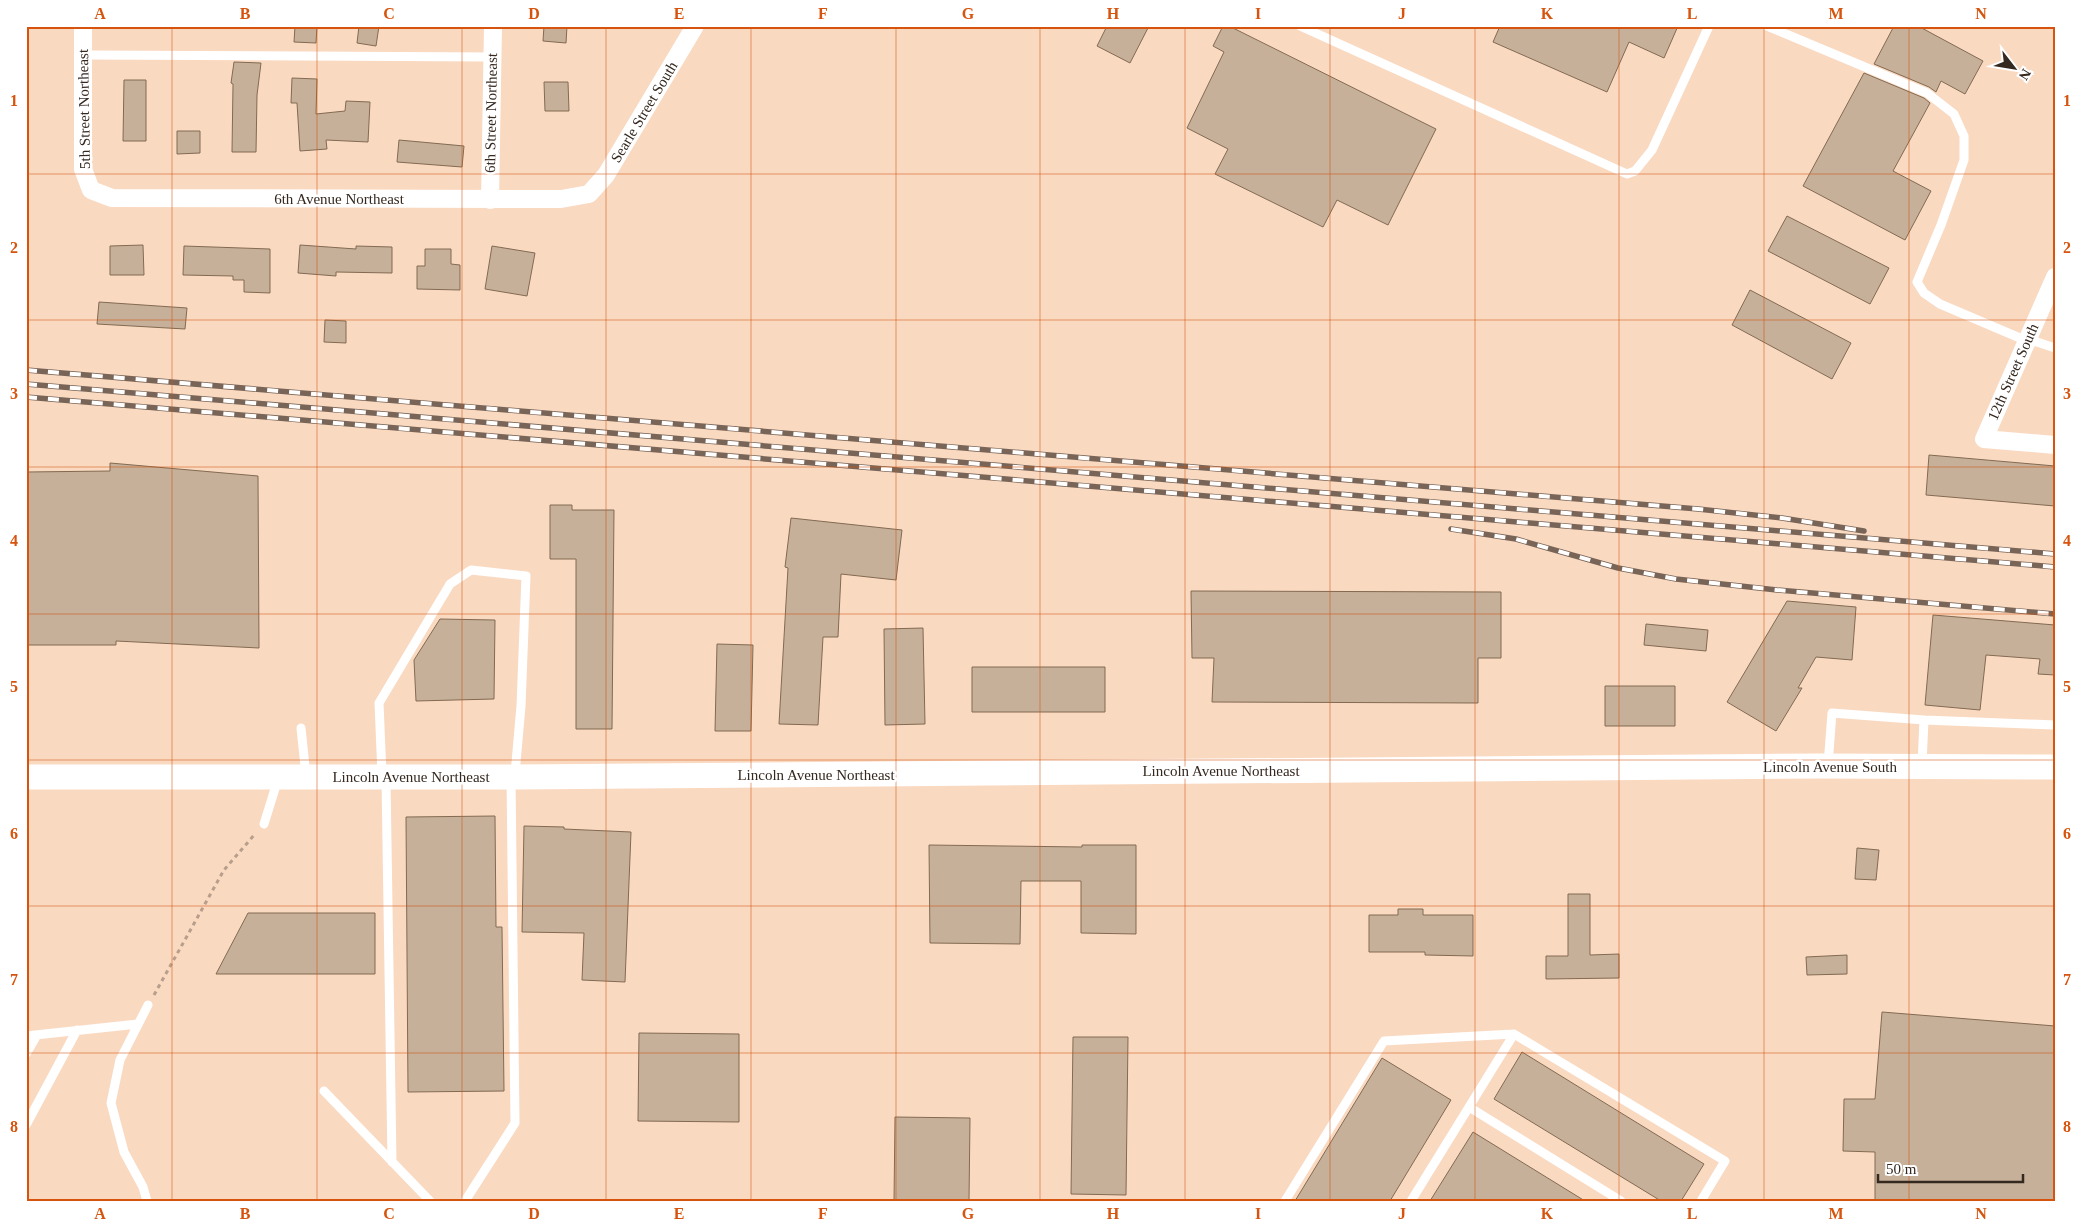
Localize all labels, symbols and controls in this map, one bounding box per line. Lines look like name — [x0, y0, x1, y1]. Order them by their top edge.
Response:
text: A — [94, 5, 106, 22]
text: B — [240, 5, 251, 22]
text: C — [383, 5, 395, 22]
text: D — [528, 5, 540, 22]
text: E — [674, 5, 684, 22]
text: F — [818, 5, 828, 22]
text: G — [962, 5, 975, 22]
text: H — [1107, 5, 1120, 22]
text: I — [1255, 5, 1261, 22]
text: J — [1398, 5, 1406, 22]
text: K — [1541, 5, 1554, 22]
text: L — [1687, 5, 1697, 22]
text: M — [1828, 5, 1844, 22]
text: N — [1975, 5, 1987, 22]
north arrow — [1988, 42, 2038, 92]
street label: 5th Street Northeast — [75, 48, 93, 169]
street label: 6th Street Northeast — [482, 52, 500, 173]
street label: Searle Street South — [608, 58, 681, 165]
text: N — [2016, 66, 2034, 83]
text: 1 — [10, 92, 18, 109]
text: 1 — [2063, 92, 2071, 109]
street label: 6th Avenue Northeast — [274, 191, 405, 207]
text: 2 — [10, 239, 18, 256]
text: 2 — [2063, 239, 2071, 256]
street label: 12th Street South — [1985, 321, 2042, 423]
text: 3 — [10, 385, 18, 402]
text: 3 — [2063, 385, 2071, 402]
text: 4 — [10, 532, 18, 549]
text: 4 — [2063, 532, 2071, 549]
text: 5 — [10, 678, 18, 695]
text: 5 — [2063, 678, 2071, 695]
street label: Lincoln Avenue South — [1763, 759, 1897, 775]
street label: Lincoln Avenue Northeast — [1142, 763, 1300, 779]
street label: Lincoln Avenue Northeast — [737, 767, 895, 783]
street label: Lincoln Avenue Northeast — [332, 769, 490, 785]
text: 6 — [10, 825, 18, 842]
text: 6 — [2063, 825, 2071, 842]
text: 7 — [10, 971, 18, 988]
text: 7 — [2063, 971, 2071, 988]
text: 8 — [10, 1118, 18, 1135]
text: 8 — [2063, 1118, 2071, 1135]
scale bar — [1878, 1152, 2024, 1184]
text: 50 m — [1886, 1161, 1917, 1177]
text: A — [94, 1205, 106, 1222]
text: B — [240, 1205, 251, 1222]
text: C — [383, 1205, 395, 1222]
text: D — [528, 1205, 540, 1222]
text: E — [674, 1205, 684, 1222]
text: F — [818, 1205, 828, 1222]
text: G — [962, 1205, 975, 1222]
text: H — [1107, 1205, 1120, 1222]
text: I — [1255, 1205, 1261, 1222]
text: J — [1398, 1205, 1406, 1222]
text: K — [1541, 1205, 1554, 1222]
text: L — [1687, 1205, 1697, 1222]
text: M — [1828, 1205, 1844, 1222]
text: N — [1975, 1205, 1987, 1222]

